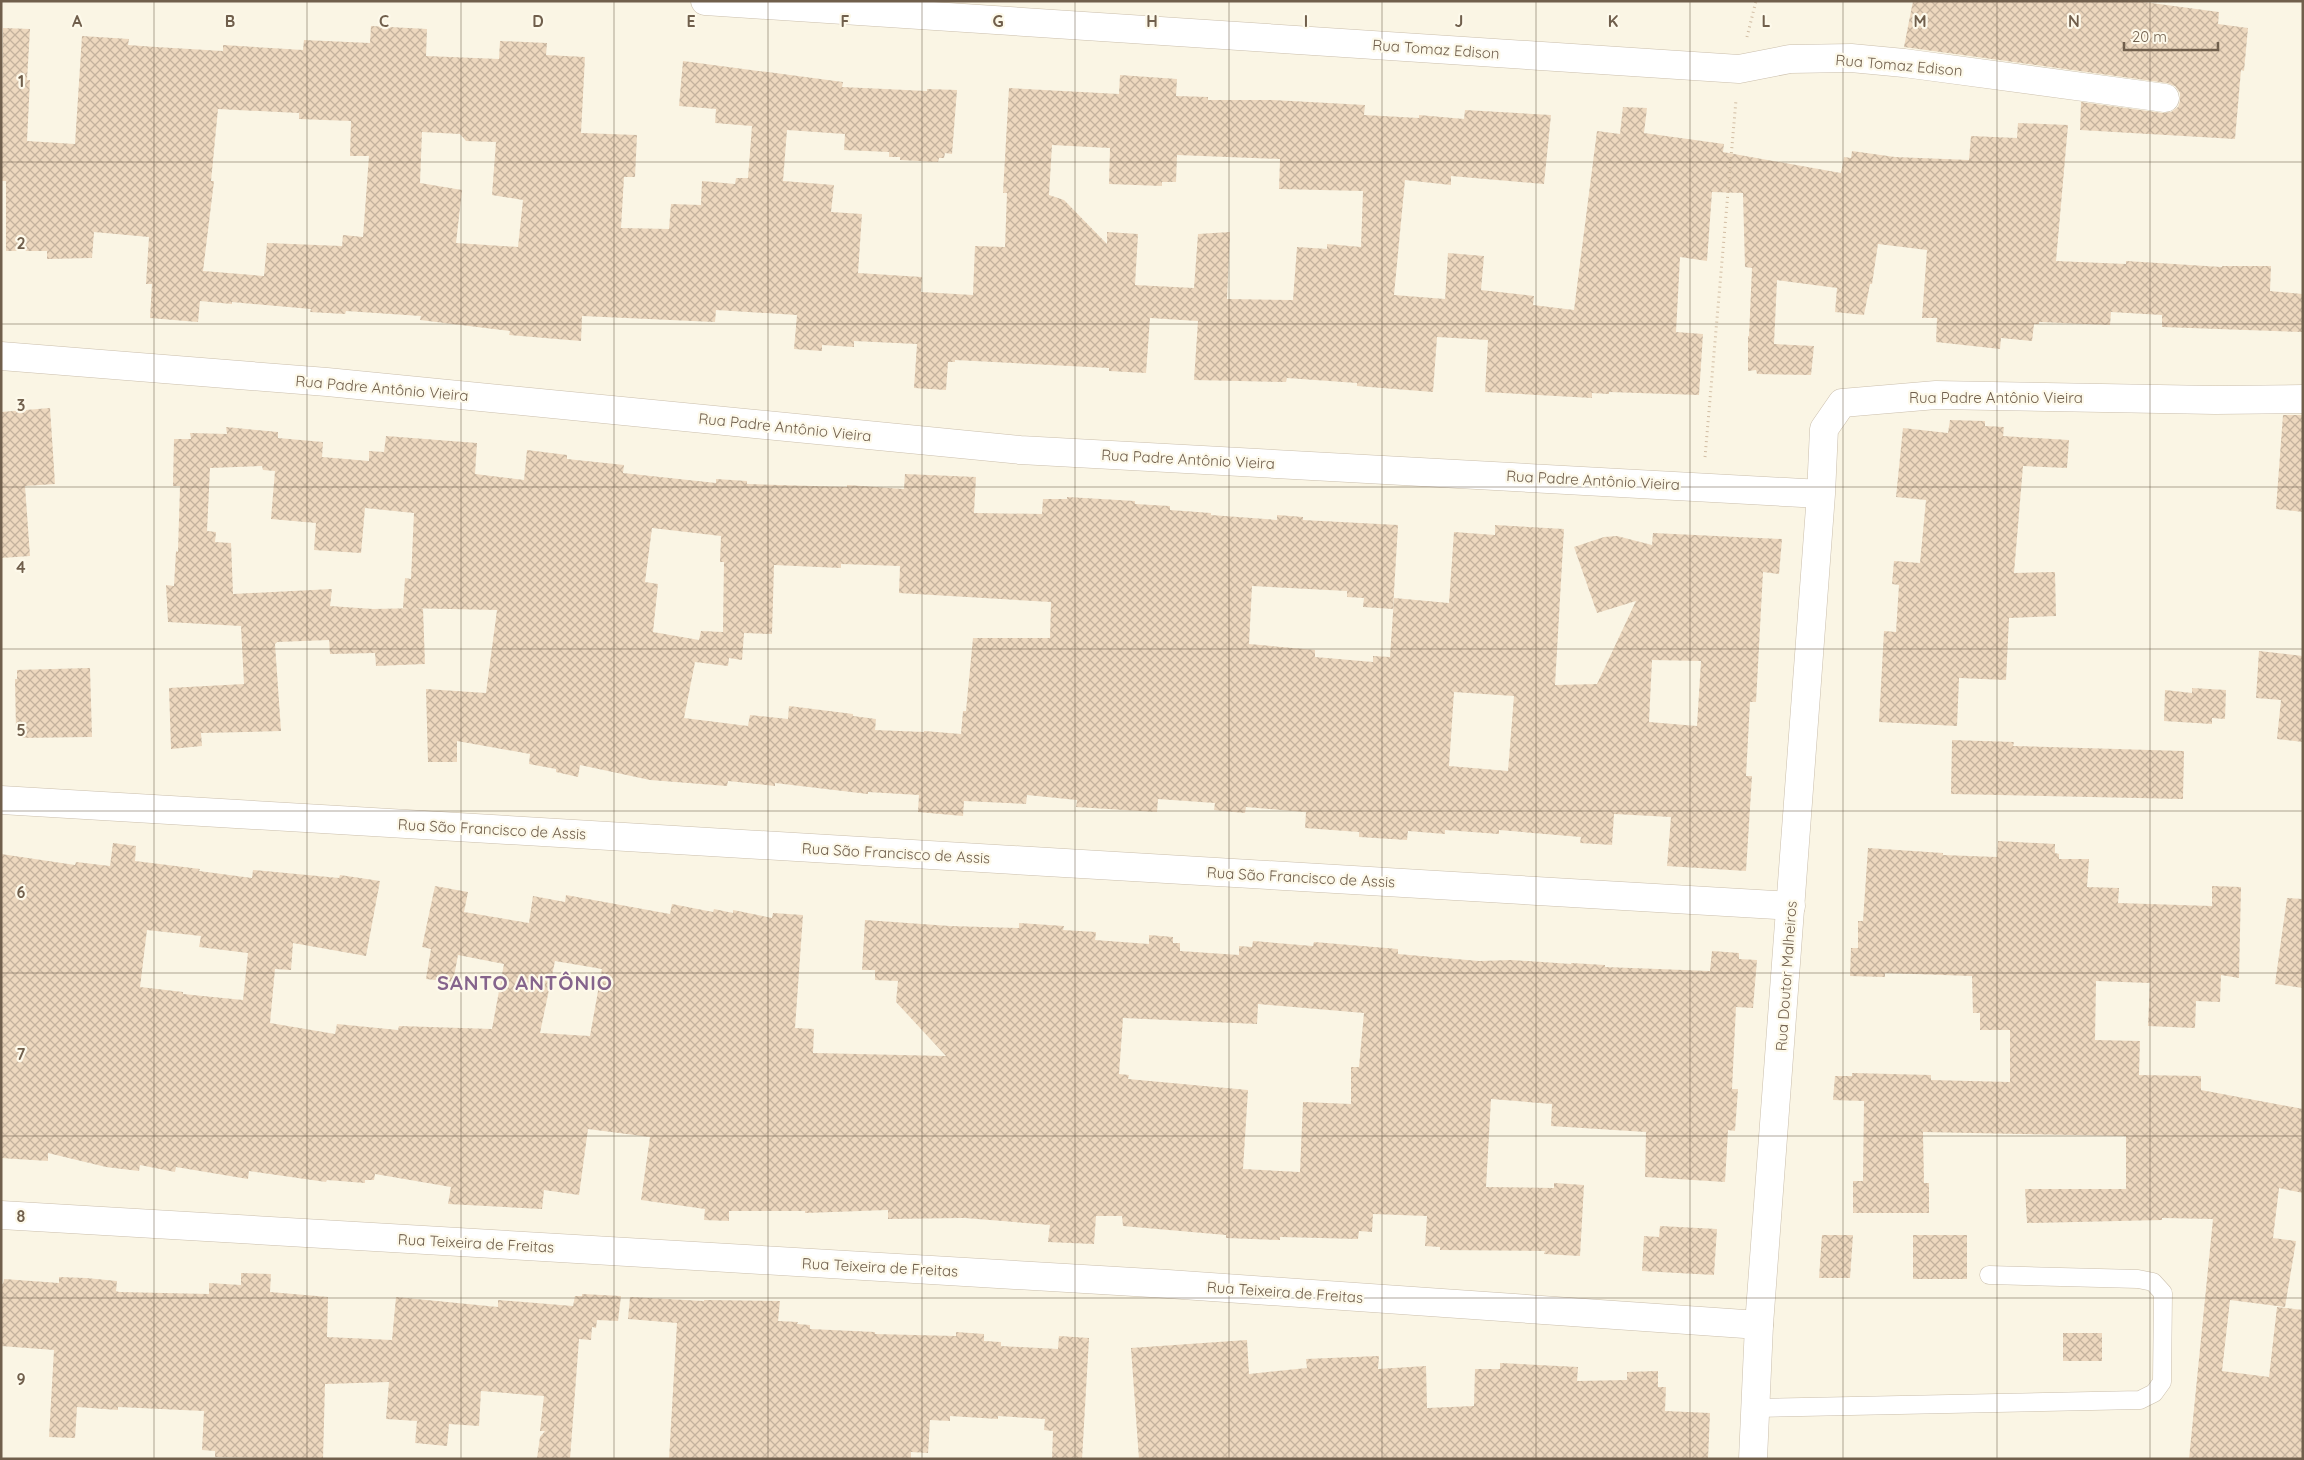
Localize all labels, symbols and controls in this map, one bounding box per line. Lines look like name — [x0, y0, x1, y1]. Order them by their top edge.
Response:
text: A — [72, 11, 83, 31]
text: B — [225, 11, 235, 31]
text: C — [379, 11, 389, 31]
text: D — [532, 11, 544, 31]
text: E — [686, 11, 696, 31]
text: F — [841, 11, 850, 31]
text: G — [992, 11, 1004, 31]
text: H — [1146, 11, 1158, 31]
text: I — [1304, 11, 1308, 31]
text: J — [1455, 11, 1463, 31]
text: K — [1608, 11, 1618, 31]
text: L — [1762, 11, 1771, 31]
text: M — [1913, 11, 1927, 31]
text: N — [2068, 11, 2080, 31]
scale bar — [2124, 20, 2218, 52]
text: 20 m — [2132, 27, 2167, 46]
street label: Rua Tomaz Edison — [1372, 35, 1500, 63]
street label: Rua Tomaz Edison — [1835, 50, 1963, 80]
text: 1 — [18, 71, 24, 91]
text: 2 — [16, 233, 26, 253]
street label: Rua Padre Antônio Vieira — [295, 371, 469, 405]
street label: Rua Padre Antônio Vieira — [1909, 388, 2083, 407]
text: 3 — [17, 395, 25, 415]
street label: Rua Padre Antônio Vieira — [698, 408, 872, 446]
street label: Rua Padre Antônio Vieira — [1101, 445, 1275, 473]
street label: Rua Padre Antônio Vieira — [1506, 466, 1680, 494]
text: 4 — [16, 557, 26, 577]
text: 5 — [16, 720, 26, 740]
street label: Rua São Francisco de Assis — [397, 815, 587, 843]
street label: Rua São Francisco de Assis — [801, 839, 991, 867]
street label: Rua São Francisco de Assis — [1206, 863, 1396, 891]
text: 6 — [17, 882, 26, 902]
street label: Rua Doutor Malheiros — [1771, 900, 1801, 1052]
district label: SANTO ANTÔNIO — [437, 970, 613, 995]
text: 7 — [17, 1044, 26, 1064]
text: 8 — [17, 1206, 26, 1226]
street label: Rua Teixeira de Freitas — [397, 1229, 555, 1257]
street label: Rua Teixeira de Freitas — [801, 1253, 959, 1281]
street label: Rua Teixeira de Freitas — [1206, 1277, 1364, 1307]
text: 9 — [16, 1369, 26, 1389]

